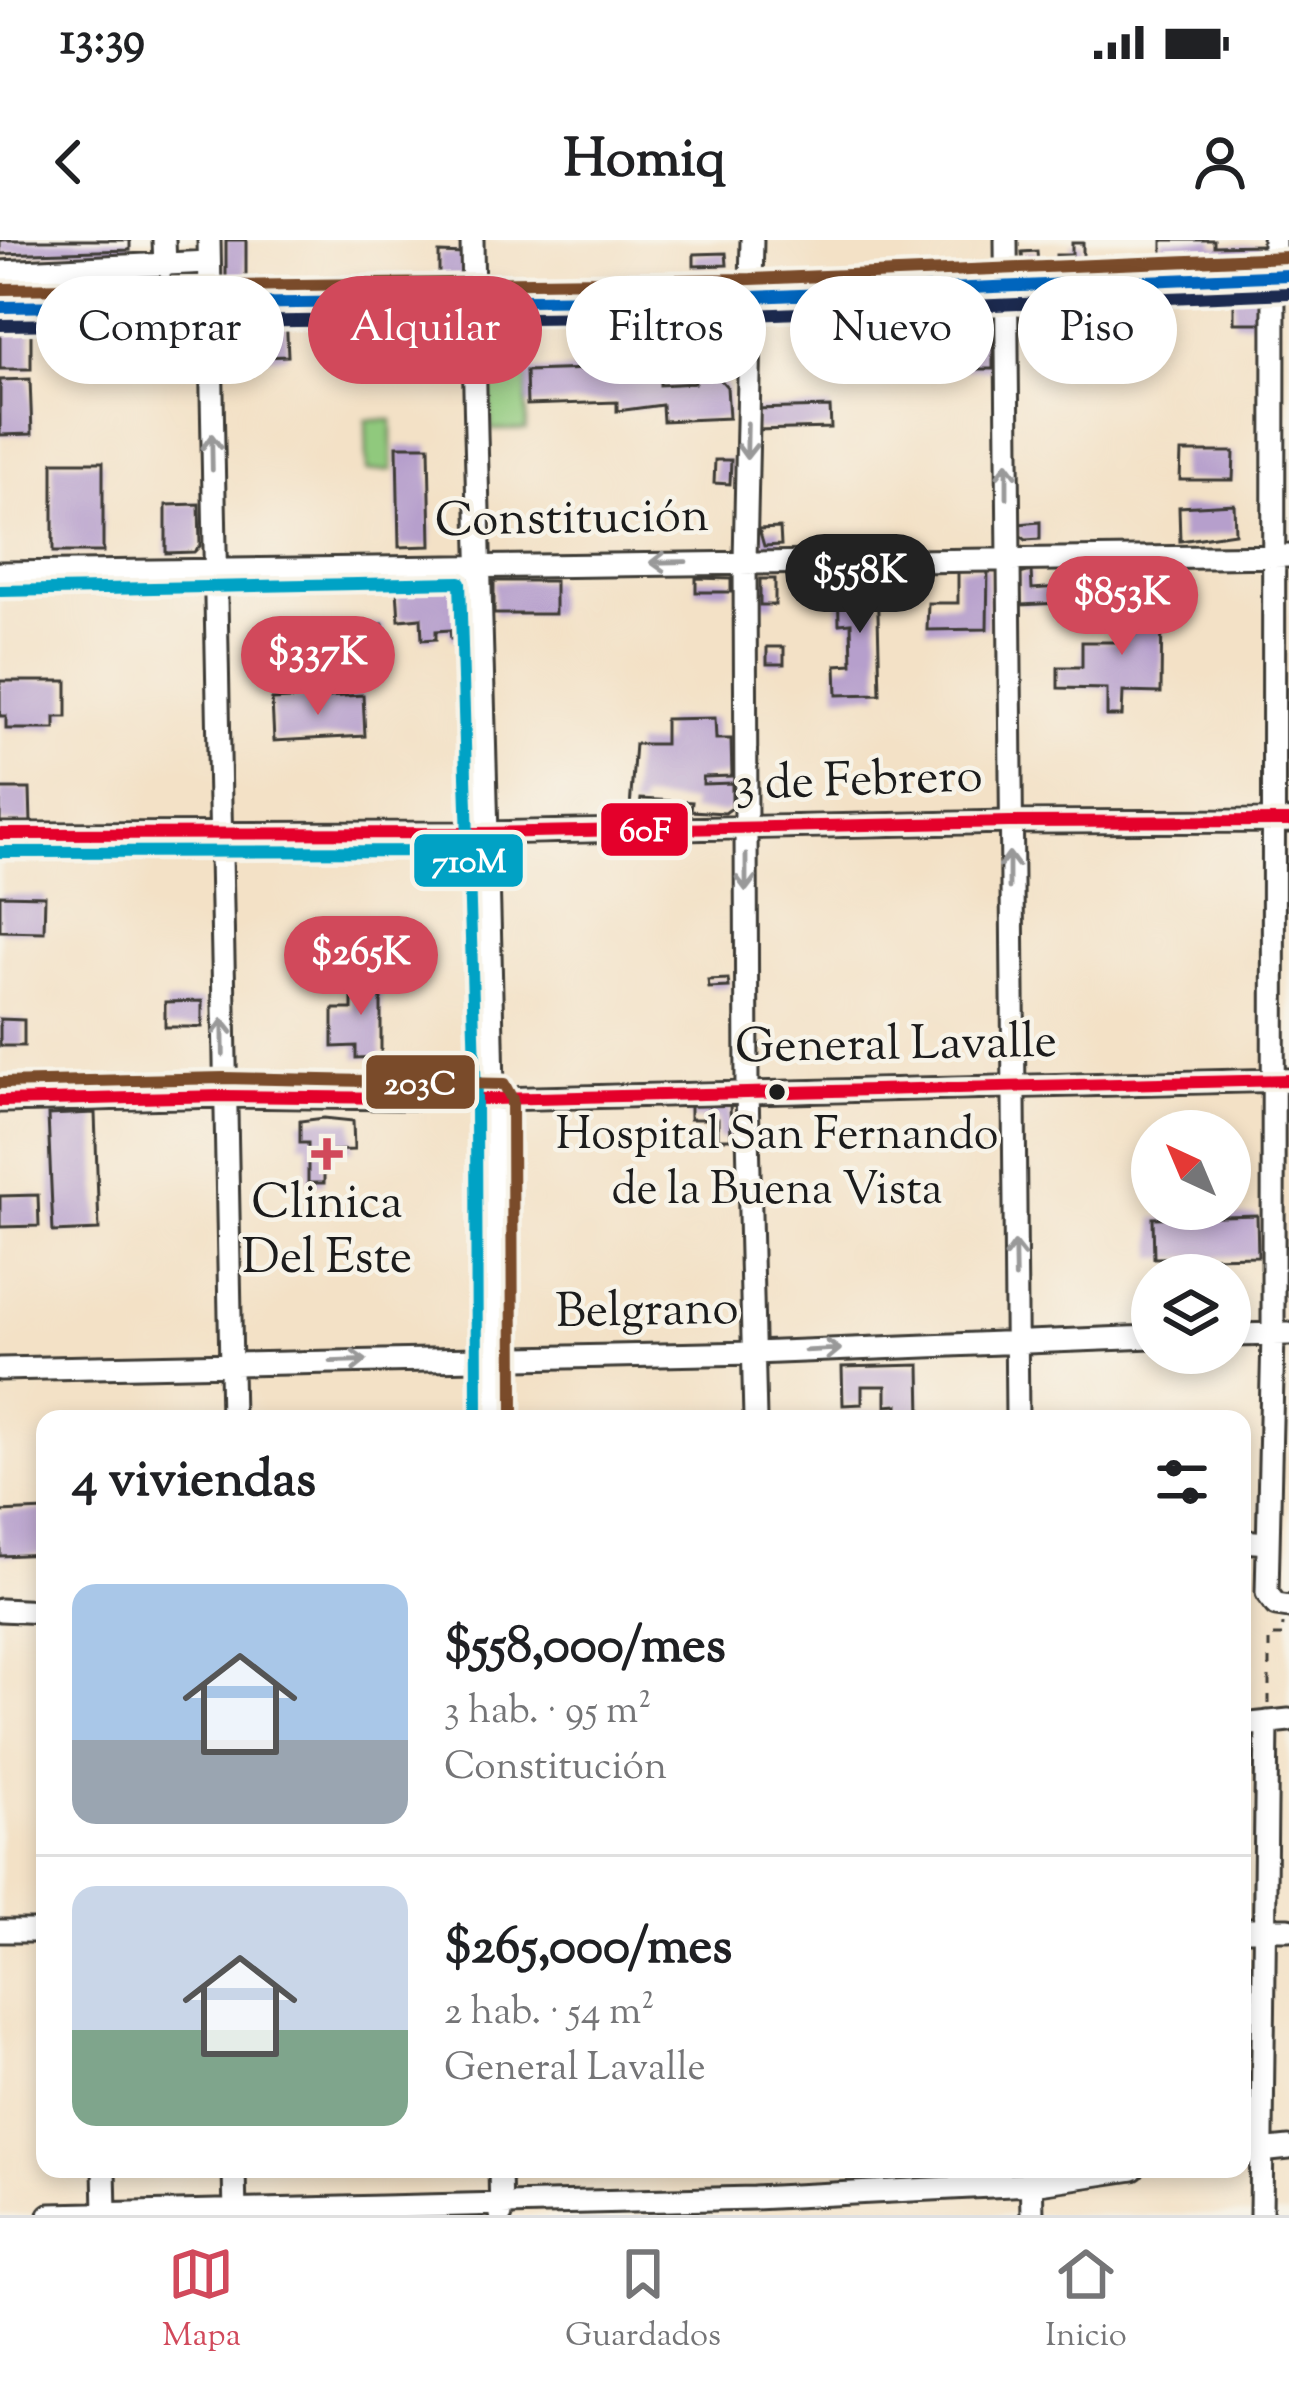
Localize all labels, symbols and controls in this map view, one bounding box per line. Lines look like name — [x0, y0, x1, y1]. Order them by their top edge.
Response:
text: 13:39 — [60, 10, 145, 75]
text: Homiq — [563, 123, 726, 201]
icon: back — [36, 129, 102, 195]
icon: person — [1187, 129, 1253, 195]
chip: Comprar — [36, 276, 284, 384]
chip: Alquilar — [308, 276, 542, 384]
chip: Filtros — [566, 276, 766, 384]
chip: Nuevo — [790, 276, 994, 384]
chip: Piso — [1018, 276, 1177, 384]
one-way arrow — [736, 421, 759, 460]
one-way arrow — [201, 433, 224, 472]
one-way arrow — [996, 461, 1018, 500]
street label: Constitución — [434, 484, 710, 558]
pin: $558K — [776, 534, 944, 636]
text: $558K — [812, 545, 908, 601]
one-way arrow — [649, 551, 688, 573]
pin: $853K — [1038, 556, 1206, 658]
text: $853K — [1073, 567, 1171, 623]
pin: $337K — [234, 616, 402, 718]
text: $337K — [268, 627, 368, 683]
street label: 3 de Febrero — [734, 744, 984, 822]
line badge: 60F — [599, 801, 690, 858]
text: 60F — [619, 809, 672, 857]
line badge: 710M — [412, 832, 525, 889]
text: 710M — [432, 840, 507, 888]
one-way arrow — [998, 851, 1020, 890]
one-way arrow — [735, 853, 757, 892]
pin: $265K — [277, 916, 445, 1018]
text: $265K — [311, 927, 411, 983]
street label: General Lavalle — [734, 1010, 1058, 1084]
one-way arrow — [211, 1018, 234, 1057]
line badge: 203C — [364, 1053, 477, 1111]
text: 203C — [384, 1062, 456, 1110]
marker: Hospital San Fernando de la Buena Vista — [766, 1081, 788, 1103]
place label: Hospital San Fernando de la Buena Vista — [556, 1105, 998, 1225]
north arrow — [1131, 1110, 1251, 1230]
map controls — [1131, 1110, 1251, 1374]
marker: Clinica Del Este — [311, 1138, 343, 1170]
place label: Clinica Del Este — [242, 1171, 412, 1295]
one-way arrow — [1004, 1241, 1027, 1280]
button: layers — [1131, 1254, 1251, 1374]
street label: Belgrano — [555, 1277, 739, 1349]
one-way arrow — [803, 1338, 842, 1361]
one-way arrow — [329, 1350, 368, 1373]
text: 4 viviendas — [72, 1446, 316, 1519]
icon: filters — [1149, 1449, 1215, 1515]
text: $558,000/mes — [444, 1612, 726, 1685]
icon: home — [168, 1632, 312, 1776]
text: 3 hab. · 95 m² — [444, 1685, 651, 1741]
text: Constitución — [444, 1741, 667, 1797]
text: $265,000/mes — [444, 1913, 732, 1986]
icon: home — [168, 1934, 312, 2078]
text: 2 hab. · 54 m² — [444, 1986, 654, 2042]
text: General Lavalle — [444, 2042, 706, 2098]
tab: Mapa — [162, 2241, 241, 2361]
tab: Guardados — [565, 2241, 721, 2361]
tab: Inicio — [1045, 2241, 1127, 2361]

